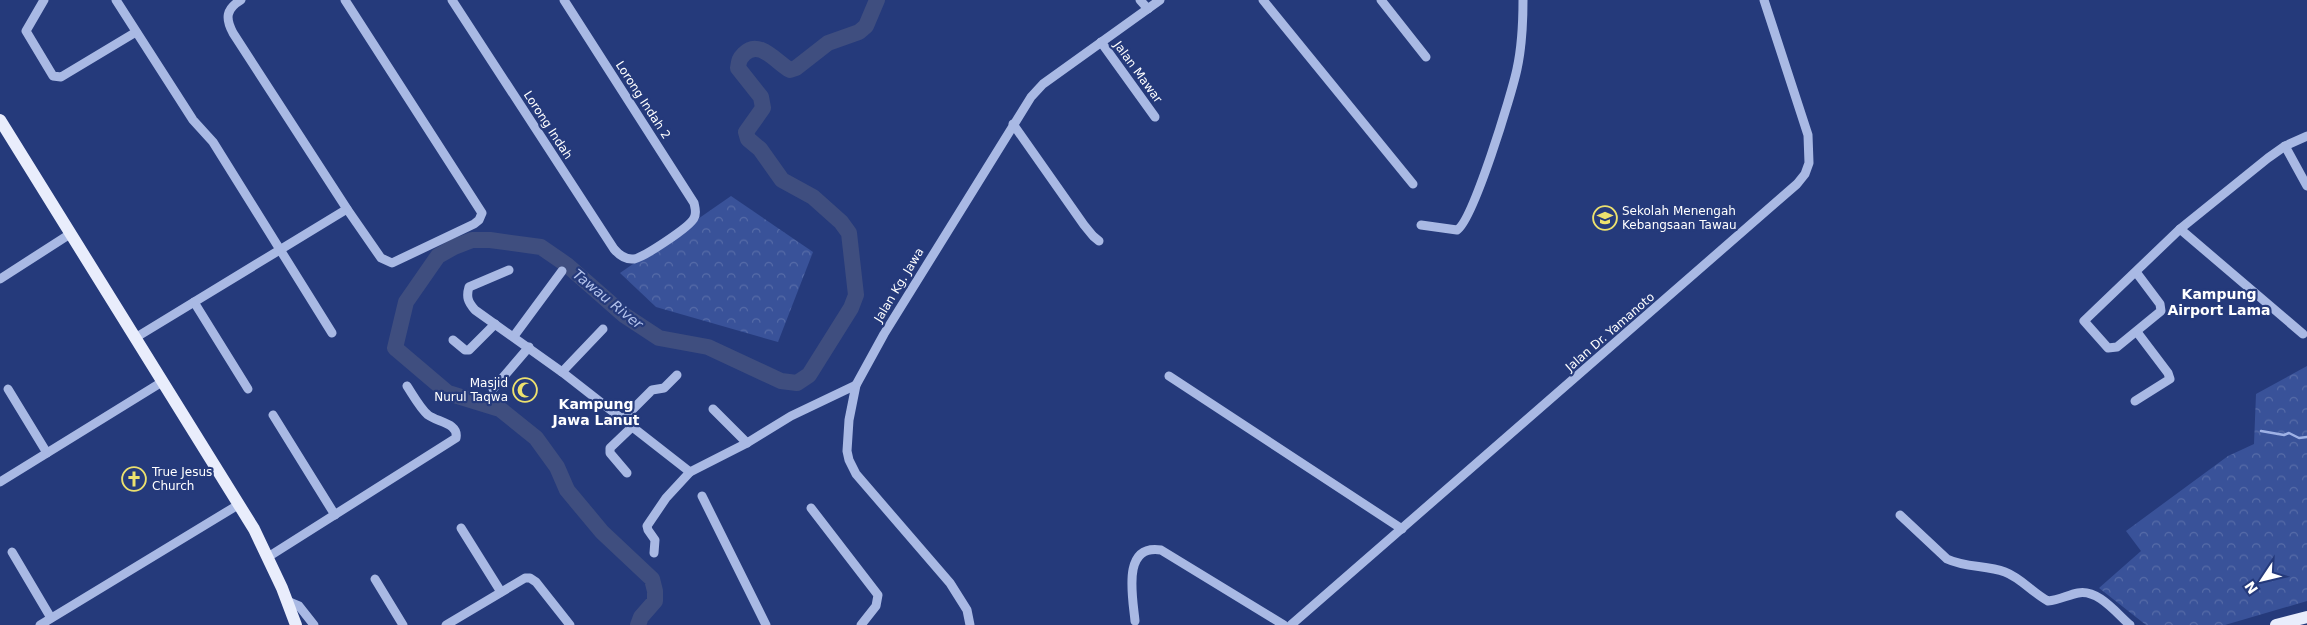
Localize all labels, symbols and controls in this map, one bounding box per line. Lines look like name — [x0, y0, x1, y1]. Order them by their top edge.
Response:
street label: Jalan Mawar — [1110, 38, 1165, 106]
street label: Lorong Indah 2 — [613, 58, 673, 142]
street label: Lorong Indah — [521, 88, 575, 162]
place label: Sekolah Menengah Kebangsaan Tawau — [1622, 204, 1737, 232]
school or university icon: Sekolah Menengah Kebangsaan Tawau — [1592, 205, 1618, 231]
street label: Jalan Kg. Jawa — [871, 245, 927, 326]
water label: Tawau River — [570, 266, 647, 333]
district label: Kampung Airport Lama — [2167, 286, 2271, 318]
street label: Jalan Dr. Yamanoto — [1562, 290, 1657, 375]
place label: Masjid Nurul Taqwa — [434, 376, 508, 404]
mosque icon: Masjid Nurul Taqwa — [512, 377, 538, 403]
district label: Kampung Jawa Lanut — [552, 396, 640, 428]
place label: True Jesus Church — [151, 465, 212, 493]
church icon: True Jesus Church — [121, 466, 147, 492]
north arrow — [2237, 555, 2287, 605]
text: N — [2241, 578, 2261, 597]

